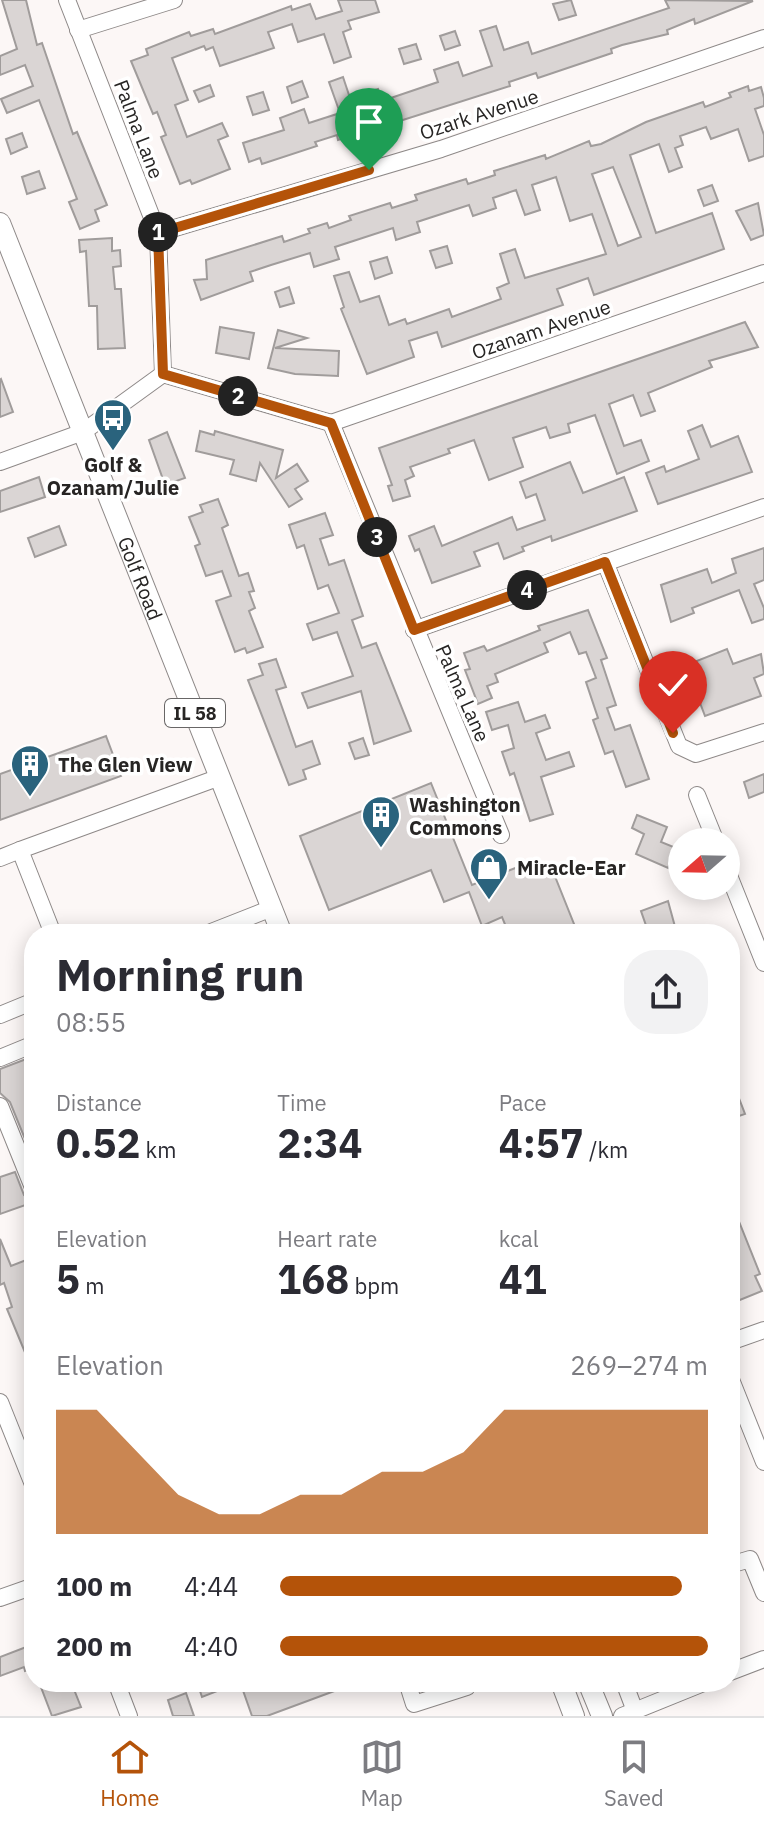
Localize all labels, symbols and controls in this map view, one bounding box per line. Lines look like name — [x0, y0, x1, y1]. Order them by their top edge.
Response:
street label: Palma Lane — [108, 76, 170, 182]
street label: Ozark Avenue — [416, 82, 542, 146]
pin — [335, 88, 403, 170]
icon: arrive — [347, 100, 391, 144]
pin: 1 — [138, 212, 178, 252]
text: 1 — [151, 217, 165, 246]
street label: Ozanam Avenue — [468, 293, 614, 365]
pin: 2 — [218, 376, 258, 416]
text: 2 — [231, 381, 245, 410]
bus stop icon: Golf & Ozanam/Julie — [92, 397, 134, 452]
place label: Golf & Ozanam/Julie — [47, 451, 179, 501]
pin: 3 — [357, 517, 397, 557]
text: 3 — [370, 522, 384, 551]
street label: Golf Road — [112, 532, 170, 624]
pin: 4 — [507, 570, 547, 610]
text: 4 — [520, 575, 534, 604]
street label: Palma Lane — [430, 640, 496, 746]
pin — [639, 651, 707, 733]
icon: check — [651, 663, 695, 707]
road number: IL 58 — [165, 699, 225, 727]
building icon: The Glen View — [9, 743, 51, 798]
place label: The Glen View — [58, 751, 193, 778]
place label: Washington Commons — [409, 791, 521, 841]
building icon: Washington Commons — [360, 794, 402, 849]
north arrow — [668, 828, 740, 900]
map controls — [668, 828, 740, 900]
shop icon: Miracle-Ear — [468, 846, 510, 901]
place label: Miracle-Ear — [517, 854, 626, 881]
text: Morning run — [56, 946, 305, 1003]
button: share — [624, 950, 708, 1034]
text: 08:55 — [56, 1005, 126, 1039]
text: Distance — [56, 1088, 142, 1117]
text: Time — [277, 1088, 327, 1117]
text: Pace — [499, 1088, 547, 1117]
text: 0.52 — [56, 1117, 140, 1169]
text: 2:34 — [277, 1117, 363, 1169]
text: 4:57 — [499, 1117, 584, 1169]
text: km — [140, 1135, 176, 1164]
text: /km — [584, 1135, 628, 1164]
text: Elevation — [56, 1224, 147, 1253]
text: Heart rate — [277, 1224, 377, 1253]
text: kcal — [499, 1224, 539, 1253]
text: 5 — [56, 1253, 80, 1305]
text: 168 — [277, 1253, 349, 1305]
text: 41 — [499, 1253, 547, 1305]
text: m — [80, 1271, 104, 1300]
text: bpm — [349, 1271, 399, 1300]
text: Elevation — [56, 1348, 164, 1382]
text: 269–274 m — [570, 1348, 708, 1382]
text: 100 m — [56, 1569, 132, 1603]
text: 4:44 — [184, 1569, 238, 1603]
text: 200 m — [56, 1629, 132, 1663]
text: 4:40 — [184, 1629, 238, 1663]
tab: Home — [100, 1735, 159, 1812]
tab: Map — [360, 1735, 404, 1812]
tab: Saved — [604, 1735, 664, 1812]

